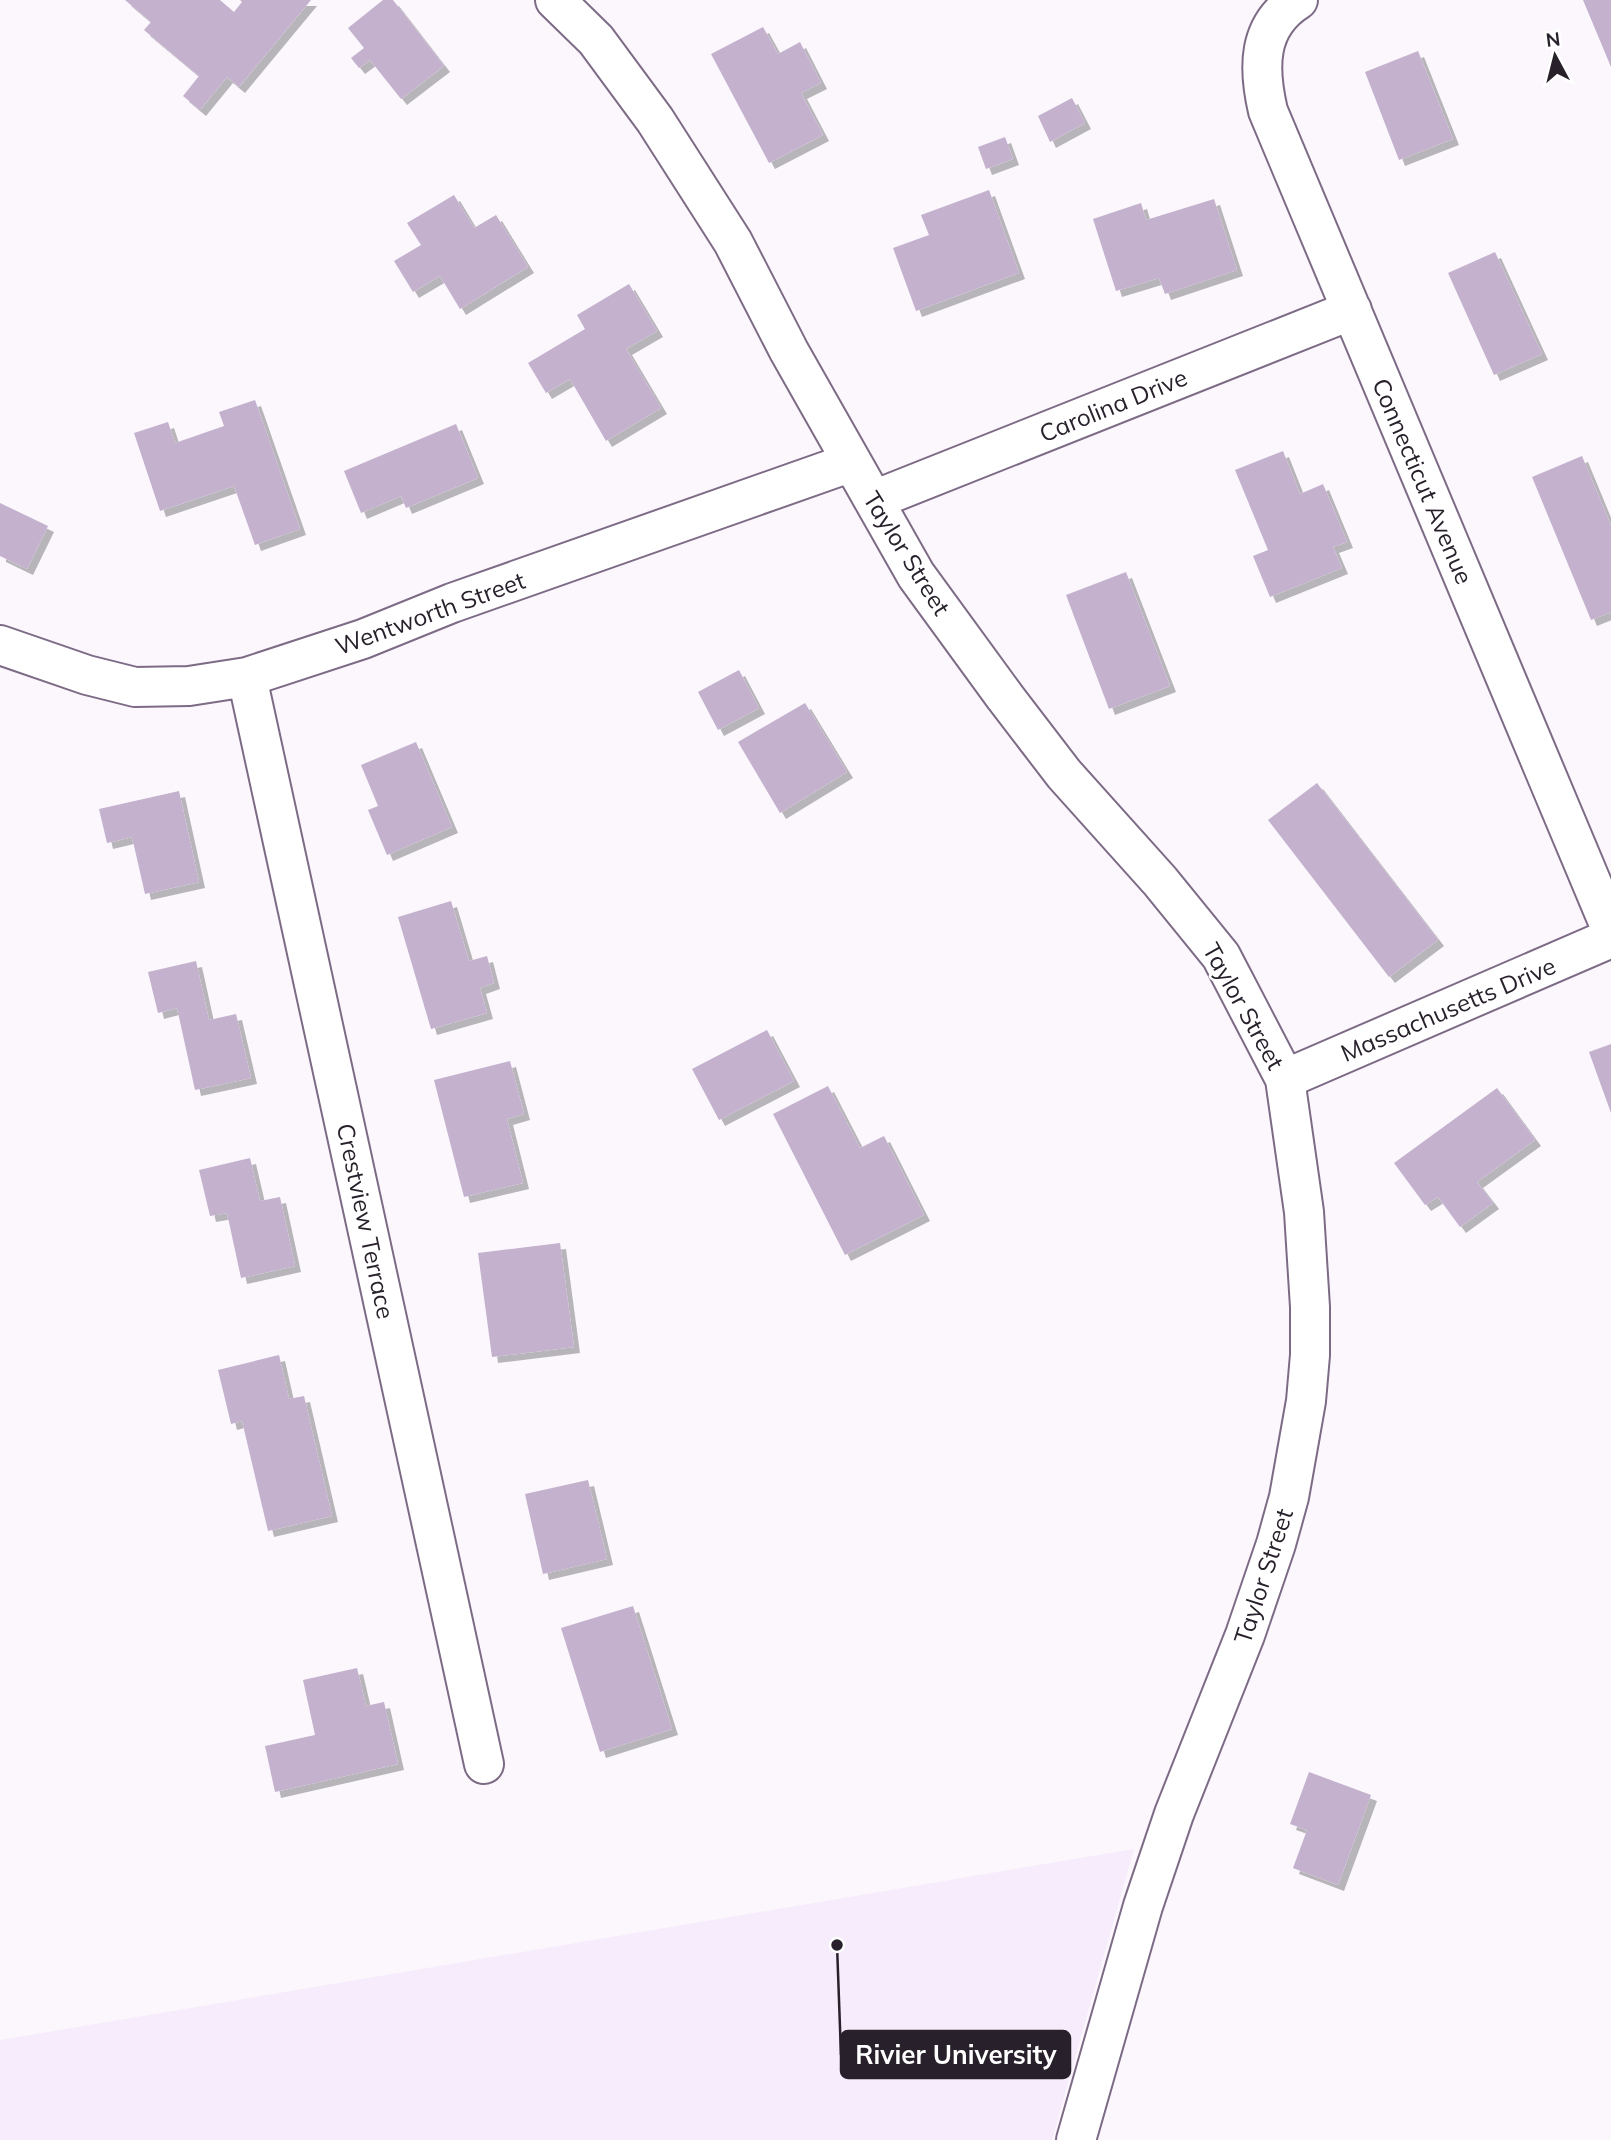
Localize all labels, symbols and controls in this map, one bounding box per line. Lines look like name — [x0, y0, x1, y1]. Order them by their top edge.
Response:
north arrow — [1520, 21, 1590, 91]
text: N — [1544, 26, 1562, 52]
street label: Carolina Drive — [1035, 362, 1191, 448]
street label: Connecticut Avenue — [1366, 374, 1480, 588]
street label: Taylor Street — [857, 485, 957, 621]
street label: Wentworth Street — [331, 565, 529, 661]
street label: Taylor Street — [1197, 937, 1291, 1075]
street label: Massachusetts Drive — [1336, 950, 1560, 1068]
street label: Crestview Terrace — [331, 1121, 401, 1321]
street label: Taylor Street — [1227, 1505, 1299, 1647]
callout: Rivier University — [841, 2031, 1070, 2078]
text: Rivier University — [855, 2038, 1058, 2071]

